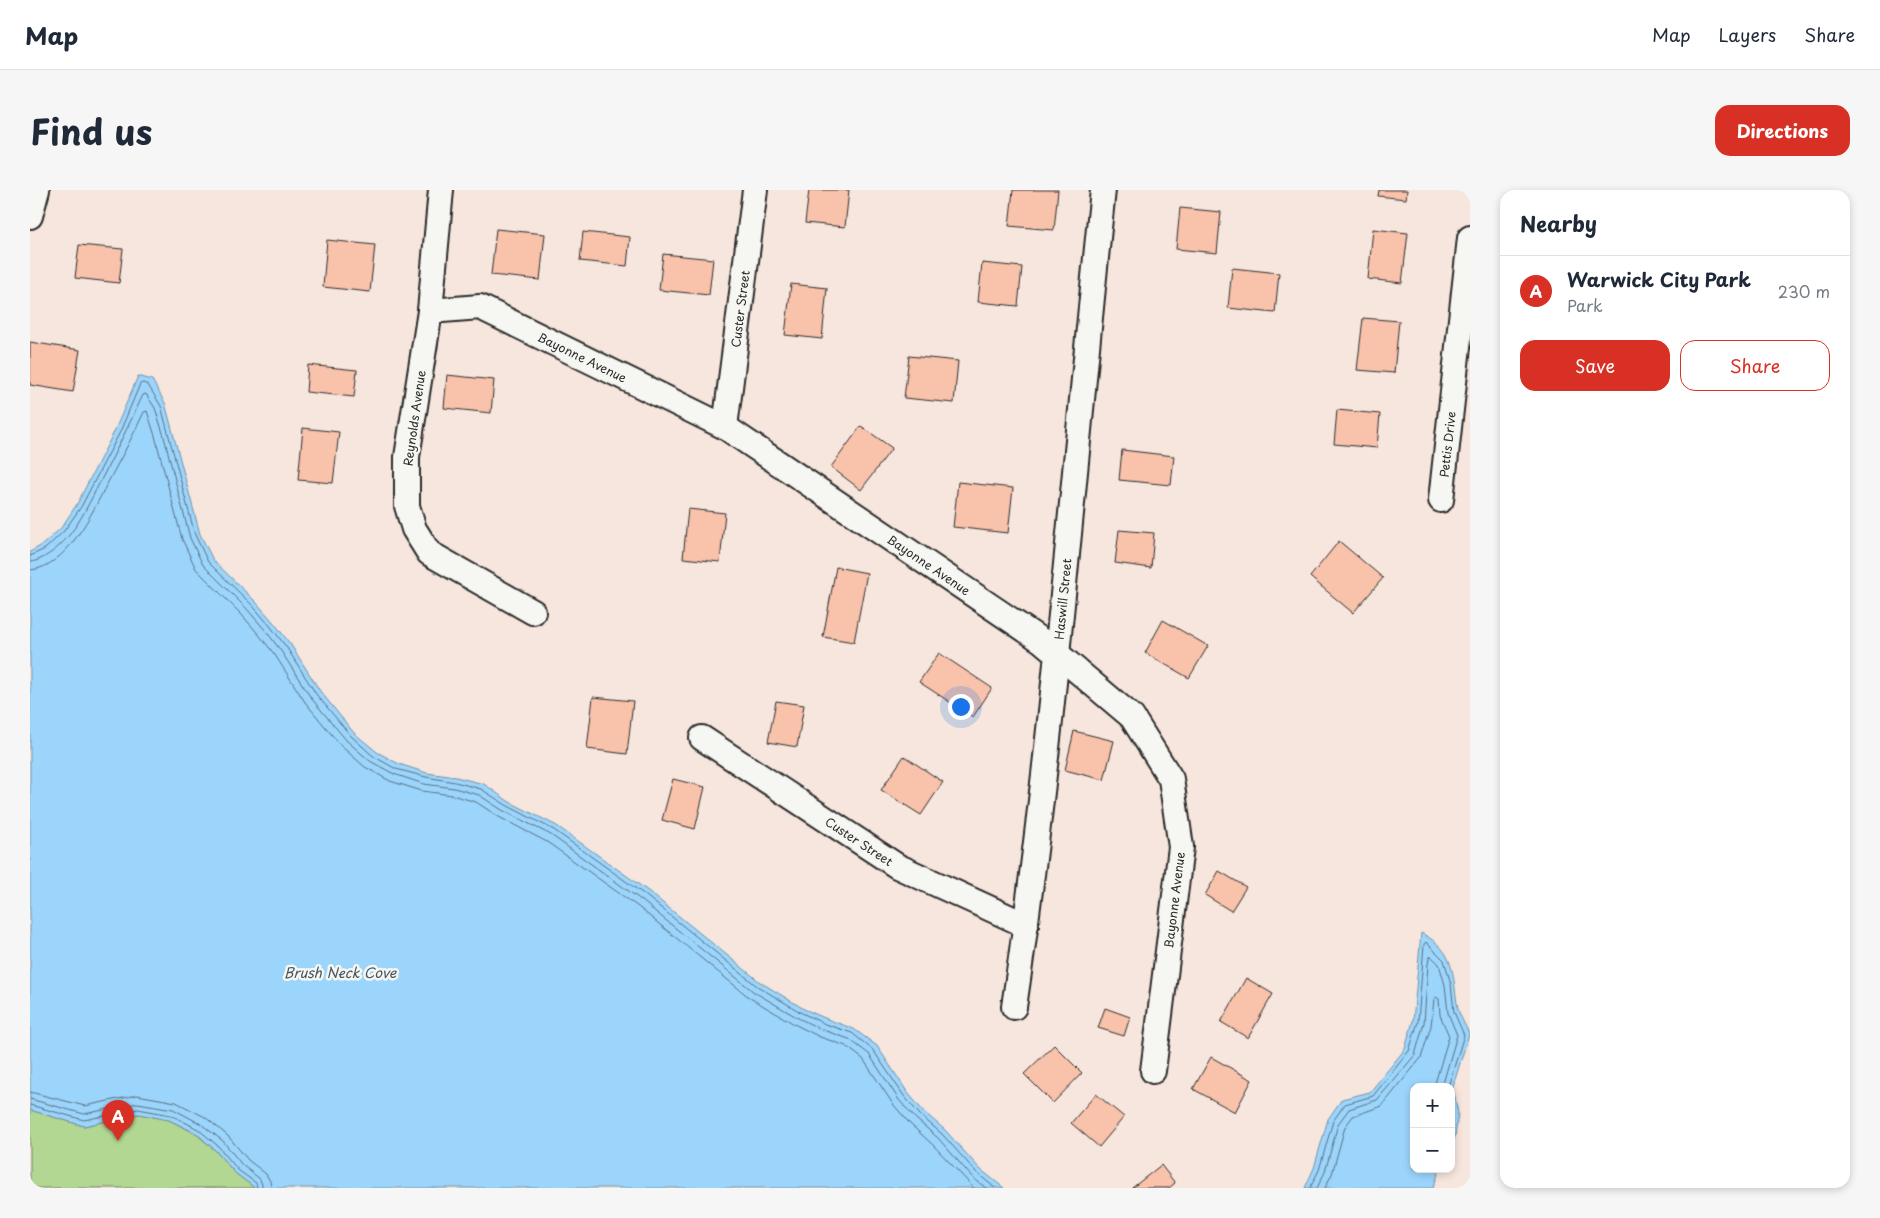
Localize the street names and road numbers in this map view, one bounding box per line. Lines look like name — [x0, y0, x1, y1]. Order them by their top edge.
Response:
street label: Custer Street — [726, 269, 754, 349]
street label: Bayonne Avenue — [535, 328, 630, 387]
street label: Reynolds Avenue — [398, 369, 430, 467]
street label: Pettis Drive — [1435, 410, 1460, 478]
street label: Bayonne Avenue — [884, 530, 974, 599]
street label: Haswill Street — [1050, 557, 1076, 640]
street label: Custer Street — [822, 812, 897, 870]
street label: Bayonne Avenue — [1159, 850, 1189, 949]

